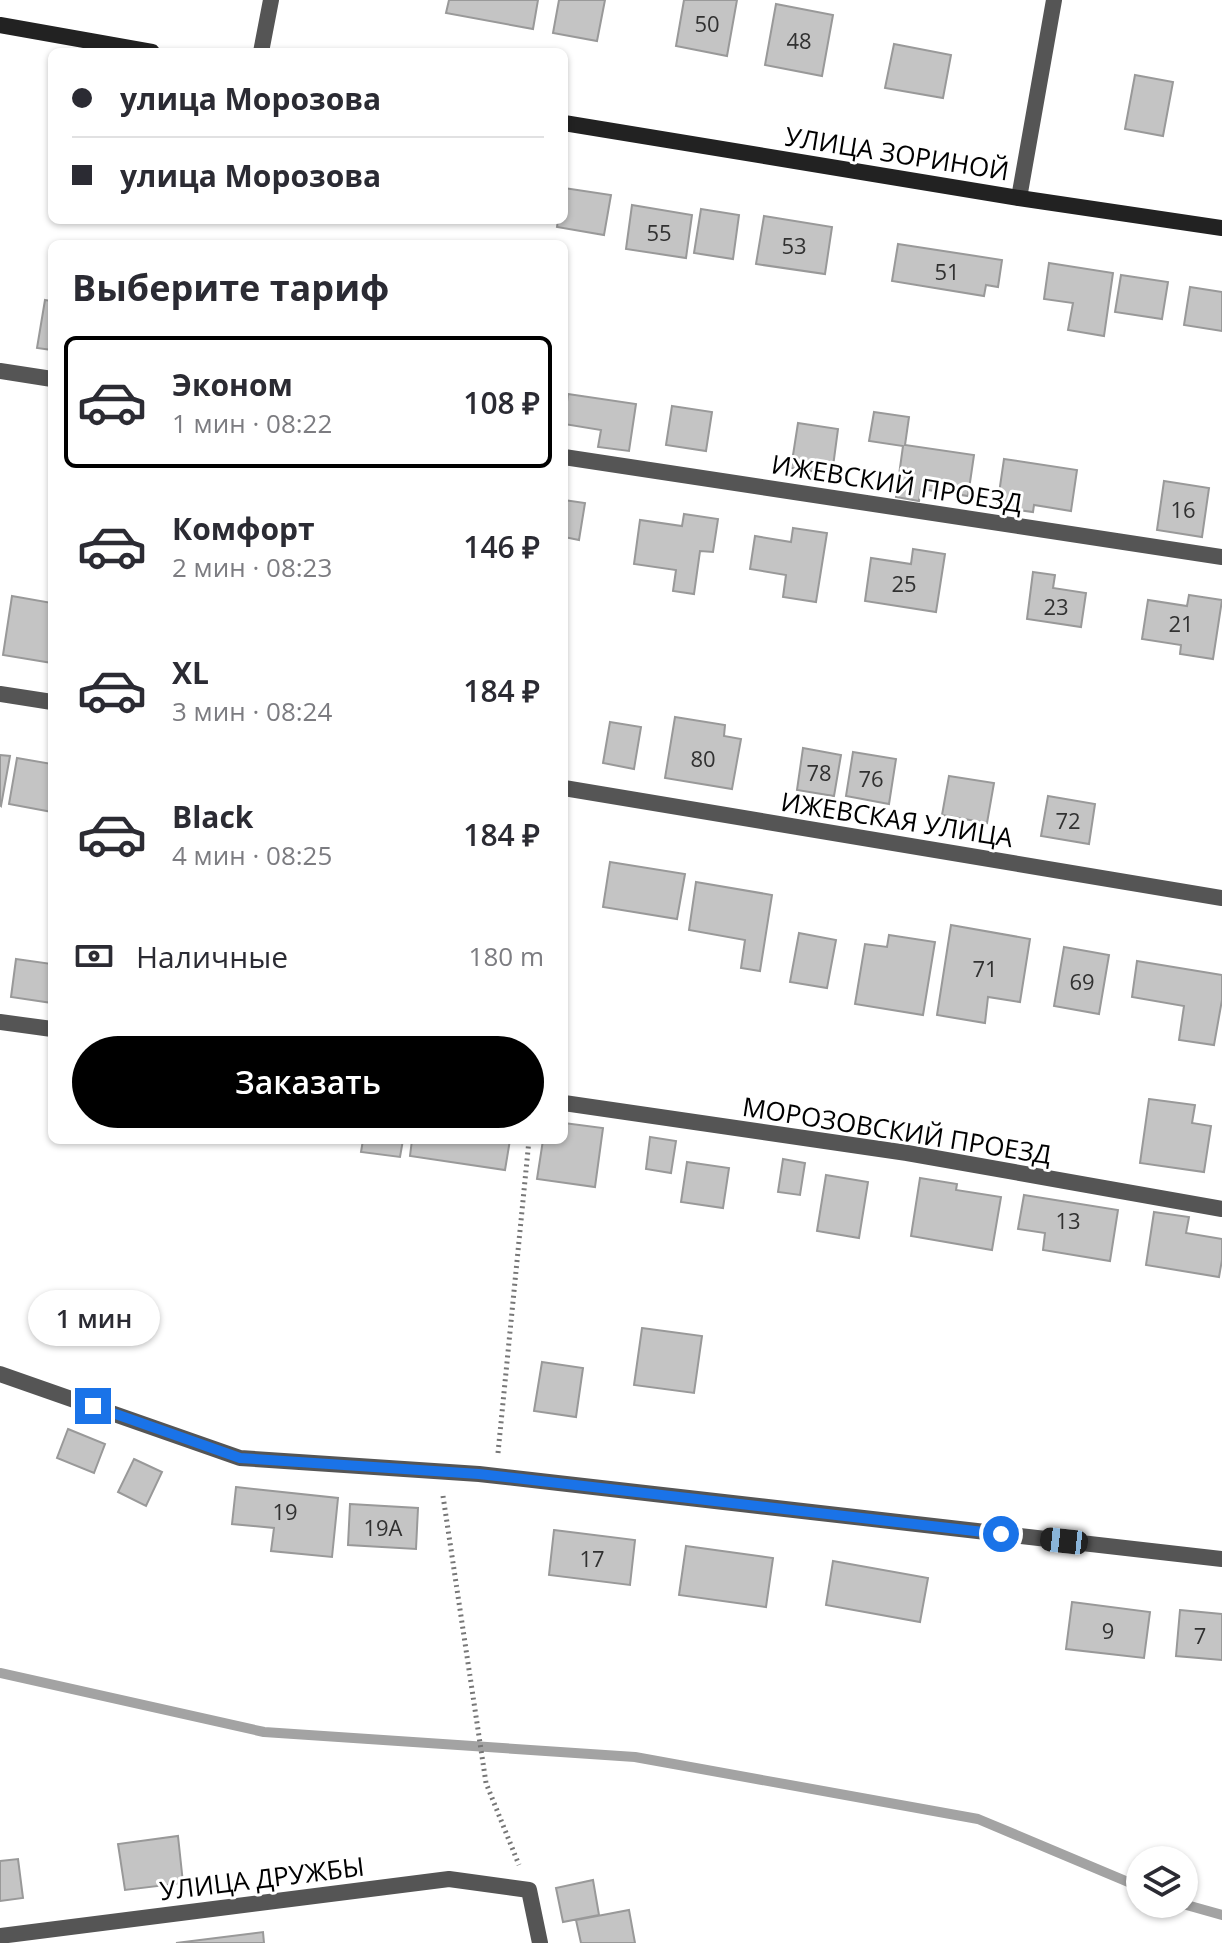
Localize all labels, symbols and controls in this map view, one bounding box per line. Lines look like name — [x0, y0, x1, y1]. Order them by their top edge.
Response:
house number: 50 — [694, 8, 720, 38]
house number: 48 — [786, 25, 812, 55]
text: улица Морозова — [120, 78, 381, 119]
street label: УЛИЦА ЗОРИНОЙ — [782, 118, 1012, 188]
text: улица Морозова — [120, 155, 381, 196]
house number: 55 — [646, 217, 672, 247]
house number: 53 — [781, 230, 807, 260]
house number: 51 — [934, 256, 960, 286]
text: Выберите тариф — [72, 263, 389, 312]
text: Эконом — [172, 364, 293, 405]
icon: car — [76, 366, 148, 438]
text: 108 ₽ — [463, 382, 540, 423]
text: 1 мин · 08:22 — [172, 405, 332, 441]
street label: ИЖЕВСКИЙ ПРОЕЗД — [769, 445, 1025, 521]
house number: 16 — [1170, 494, 1196, 524]
text: Комфорт — [172, 508, 315, 549]
icon: car — [76, 510, 148, 582]
text: 146 ₽ — [463, 526, 540, 567]
text: 2 мин · 08:23 — [172, 549, 332, 585]
house number: 25 — [891, 568, 917, 598]
house number: 23 — [1043, 591, 1069, 621]
house number: 21 — [1168, 608, 1194, 638]
text: XL — [172, 652, 209, 693]
icon: car — [76, 654, 148, 726]
text: 184 ₽ — [463, 670, 540, 711]
text: 3 мин · 08:24 — [172, 693, 332, 729]
house number: 80 — [690, 743, 716, 773]
house number: 78 — [806, 757, 832, 787]
house number: 76 — [858, 763, 884, 793]
street label: ИЖЕВСКАЯ УЛИЦА — [778, 783, 1016, 855]
text: Black — [172, 796, 253, 837]
icon: car — [76, 798, 148, 870]
house number: 72 — [1055, 805, 1081, 835]
text: 184 ₽ — [463, 814, 540, 855]
text: 4 мин · 08:25 — [172, 837, 332, 873]
icon: cash — [72, 934, 116, 978]
text: Наличные — [136, 936, 288, 977]
text: 180 m — [469, 938, 544, 974]
house number: 71 — [972, 953, 998, 983]
house number: 69 — [1069, 966, 1095, 996]
button: Заказать — [72, 1036, 544, 1128]
street label: МОРОЗОВСКИЙ ПРОЕЗД — [740, 1088, 1054, 1172]
house number: 13 — [1055, 1205, 1081, 1235]
callout: 1 мин — [27, 1290, 159, 1346]
text: 1 мин — [56, 1300, 132, 1336]
route end — [75, 1388, 111, 1424]
house number: 19 — [272, 1496, 298, 1526]
house number: 19А — [363, 1512, 403, 1542]
route start — [983, 1516, 1019, 1552]
car — [1039, 1527, 1089, 1555]
house number: 17 — [579, 1543, 605, 1573]
house number: 9 — [1102, 1615, 1114, 1645]
house number: 7 — [1194, 1620, 1206, 1650]
map controls — [1126, 1846, 1198, 1918]
button: layers — [1126, 1846, 1198, 1918]
street label: УЛИЦА ДРУЖБЫ — [158, 1848, 366, 1908]

